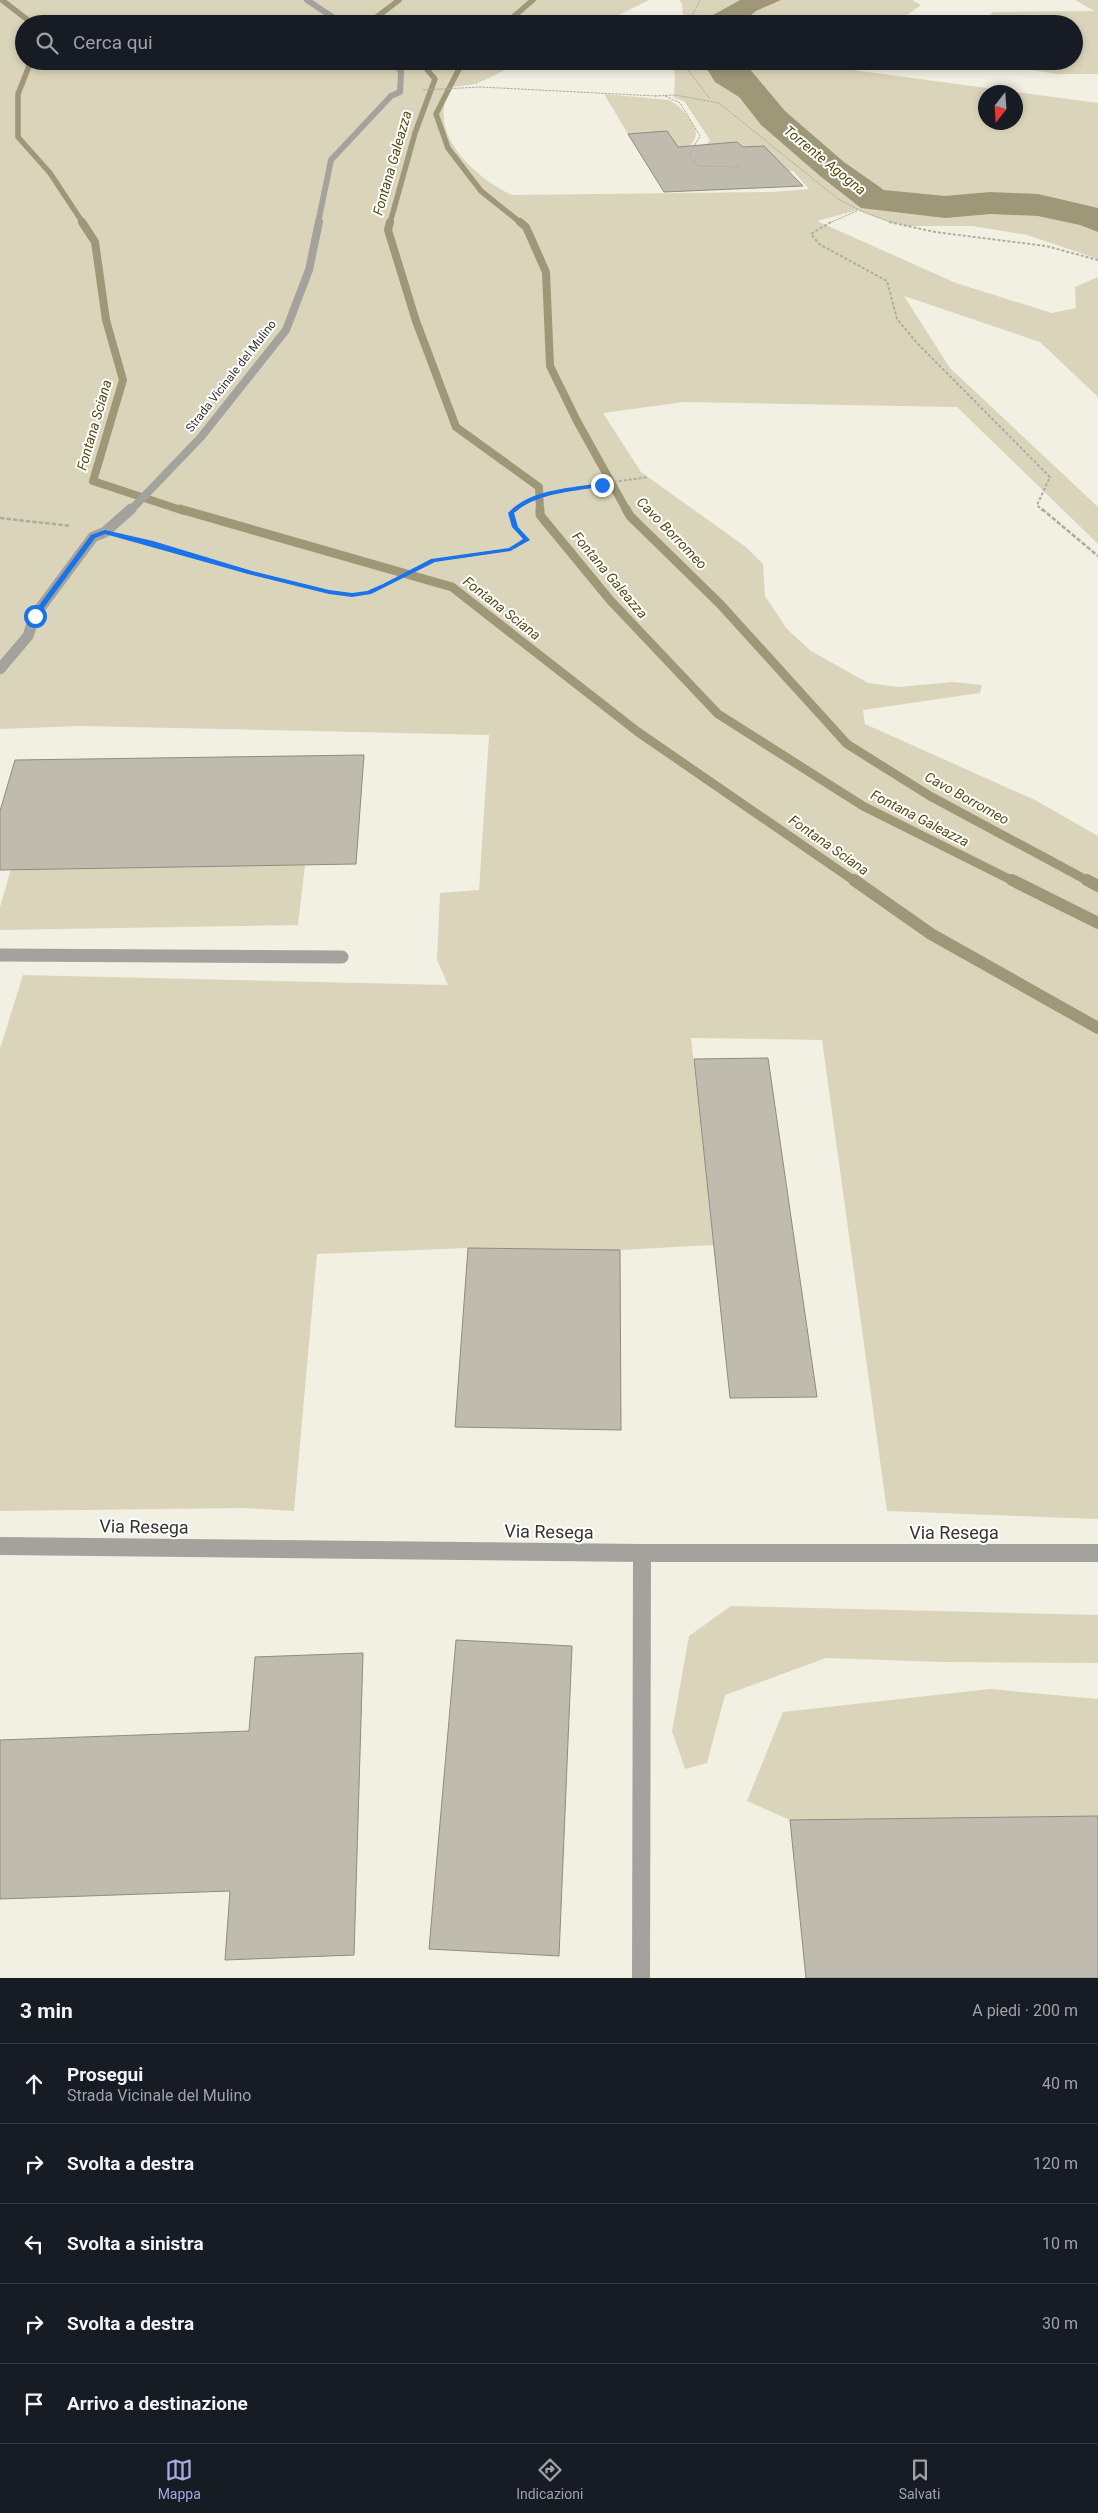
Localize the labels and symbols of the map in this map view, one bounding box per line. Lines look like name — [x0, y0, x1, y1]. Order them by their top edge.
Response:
north arrow — [978, 85, 1023, 130]
water label: Fontana Galeazza — [369, 109, 415, 217]
water label: Torrente Agogna — [781, 122, 869, 198]
street label: Strada Vicinale del Mulino — [183, 317, 279, 435]
water label: Fontana Sciana — [73, 378, 115, 472]
route end — [591, 474, 614, 497]
water label: Cavo Borromeo — [634, 494, 710, 572]
water label: Fontana Galeazza — [569, 528, 651, 622]
water label: Fontana Sciana — [460, 573, 544, 643]
route start — [24, 605, 47, 628]
water label: Cavo Borromeo — [922, 768, 1012, 828]
water label: Fontana Galeazza — [868, 786, 972, 850]
water label: Fontana Sciana — [786, 812, 872, 878]
street label: Via Resega — [99, 1515, 189, 1538]
street label: Via Resega — [504, 1520, 594, 1543]
street label: Via Resega — [909, 1522, 999, 1543]

